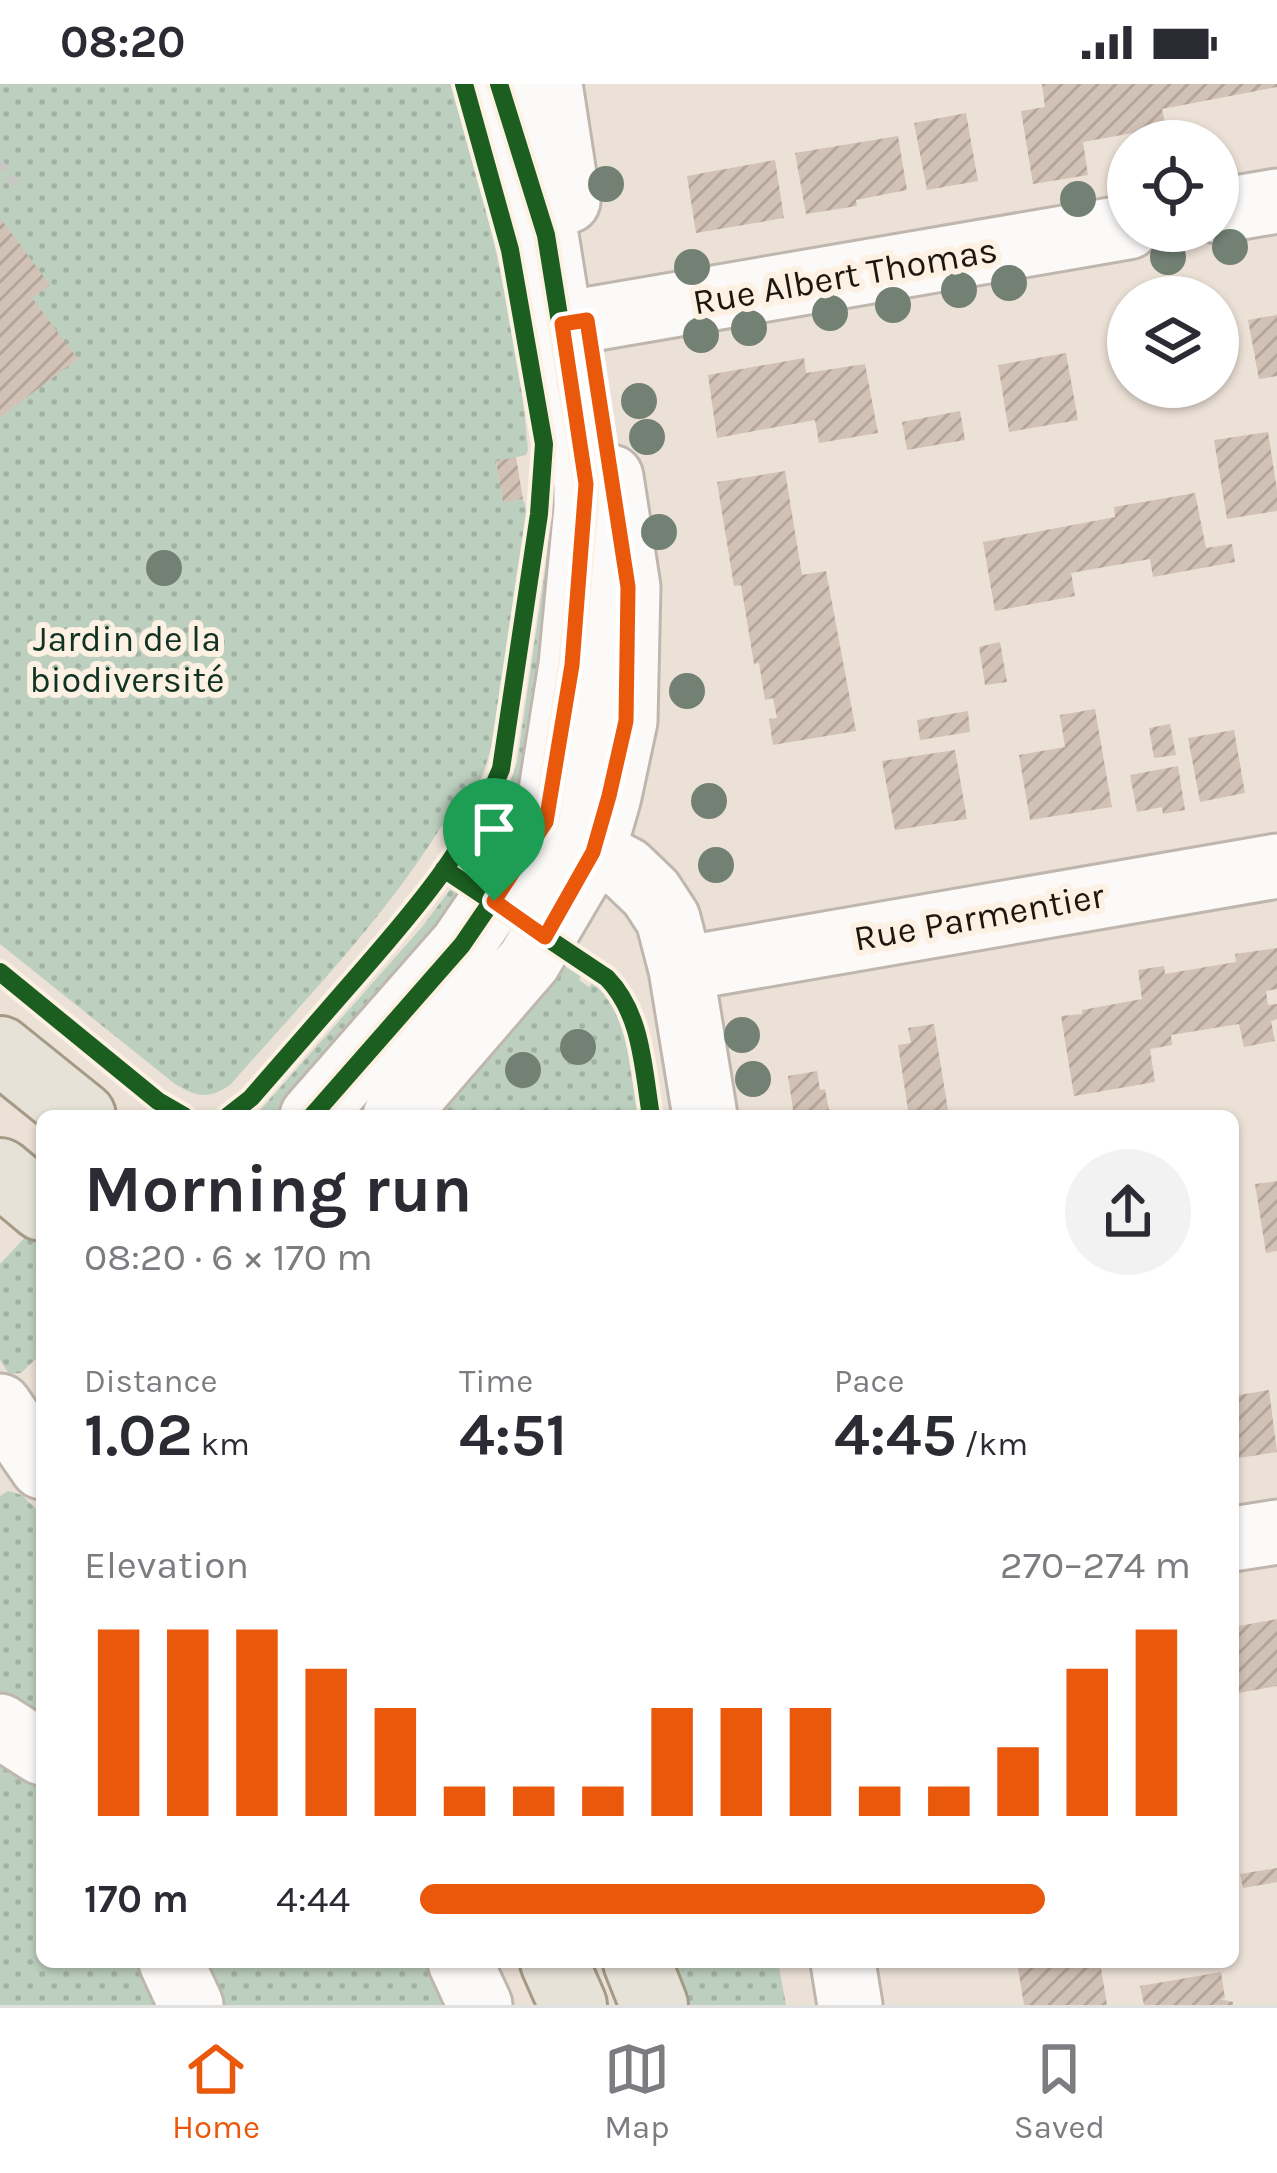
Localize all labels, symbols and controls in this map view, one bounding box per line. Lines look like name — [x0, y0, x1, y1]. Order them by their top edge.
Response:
text: 08:20 — [60, 16, 185, 68]
map controls — [1107, 120, 1239, 408]
button: locate — [1107, 120, 1239, 252]
street label: Rue Albert Thomas — [689, 229, 1001, 323]
button: layers — [1107, 276, 1239, 408]
park label: Jardin de la biodiversité — [29, 618, 225, 701]
pin — [443, 778, 545, 901]
icon: arrive — [461, 796, 527, 862]
street label: Rue Parmentier — [851, 874, 1108, 960]
button: share — [1065, 1149, 1191, 1275]
text: Morning run — [84, 1150, 472, 1228]
text: 08:20 · 6 × 170 m — [84, 1234, 373, 1280]
text: Distance — [84, 1362, 217, 1400]
text: Time — [459, 1362, 533, 1400]
text: Pace — [834, 1362, 904, 1400]
text: 1.02 — [84, 1400, 193, 1470]
text: 4:51 — [459, 1400, 567, 1470]
text: 4:45 — [834, 1400, 957, 1470]
text: km — [193, 1425, 250, 1463]
text: /km — [957, 1425, 1028, 1463]
text: Elevation — [84, 1542, 249, 1588]
text: 270–274 m — [1000, 1542, 1191, 1588]
text: 170 m — [84, 1876, 189, 1922]
text: 4:44 — [276, 1876, 350, 1922]
tab: Home — [172, 2036, 260, 2146]
tab: Map — [604, 2036, 670, 2146]
tab: Saved — [1014, 2036, 1105, 2146]

